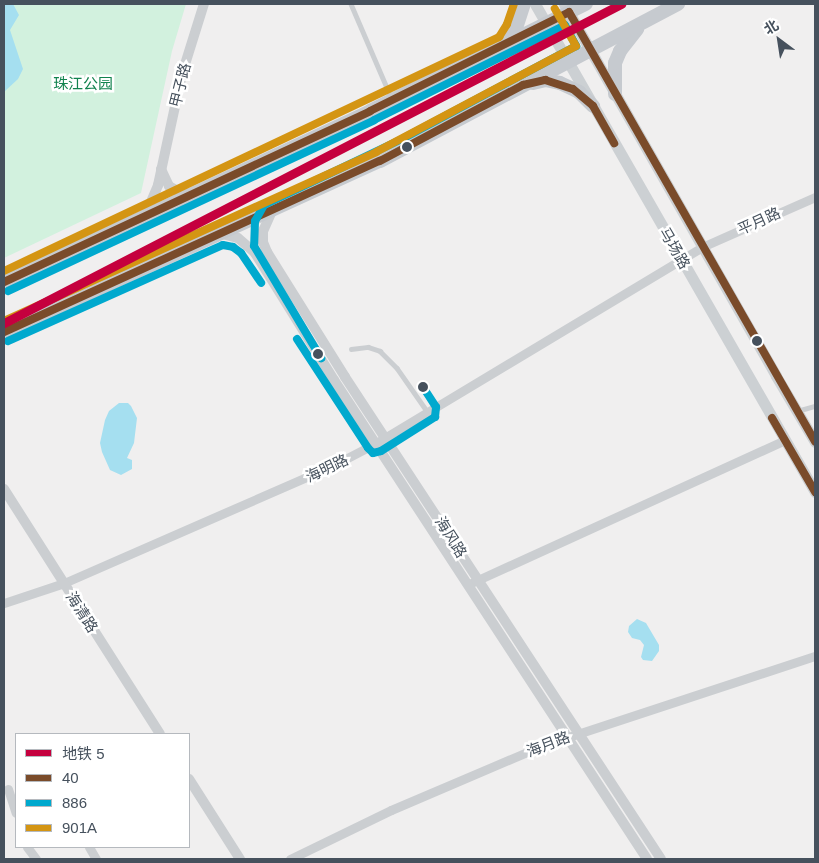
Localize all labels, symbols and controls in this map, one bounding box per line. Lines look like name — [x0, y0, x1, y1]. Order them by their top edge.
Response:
north arrow — [754, 15, 804, 65]
text: 北 — [761, 17, 781, 38]
street label: 甲子路 — [166, 61, 194, 109]
park label: 珠江公园 — [53, 75, 113, 93]
unlabelled marker — [402, 142, 412, 152]
street label: 平月路 — [735, 204, 783, 238]
street label: 马场路 — [656, 224, 694, 272]
unlabelled marker — [752, 336, 762, 346]
unlabelled marker — [313, 349, 323, 359]
unlabelled marker — [418, 382, 428, 392]
street label: 海明路 — [303, 450, 351, 486]
street label: 海风路 — [431, 513, 471, 561]
street label: 海清路 — [62, 588, 102, 636]
street label: 海月路 — [524, 728, 572, 760]
legend — [15, 733, 190, 848]
text: 地铁 5 — [62, 745, 105, 762]
text: 40 — [62, 769, 79, 786]
text: 886 — [62, 794, 87, 811]
text: 901A — [62, 819, 97, 836]

